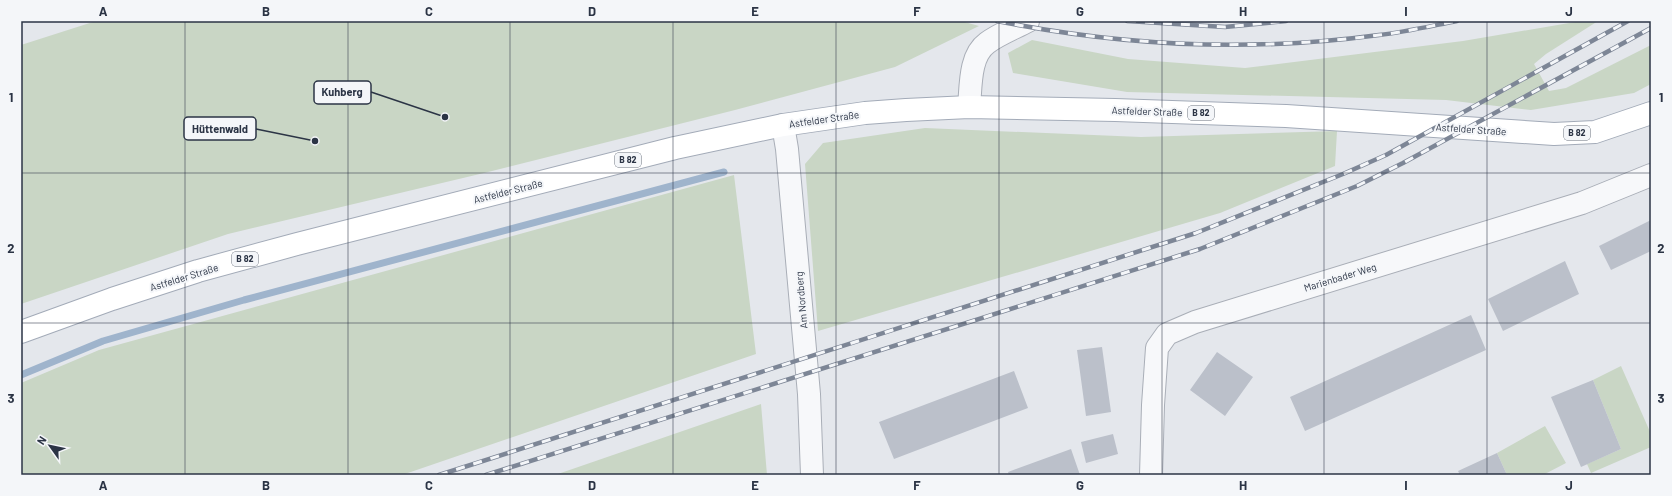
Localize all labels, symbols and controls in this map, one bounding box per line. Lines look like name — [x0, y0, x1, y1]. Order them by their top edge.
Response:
text: A — [99, 3, 108, 19]
text: B — [262, 3, 270, 19]
text: C — [425, 3, 433, 19]
text: D — [588, 3, 596, 19]
text: E — [751, 3, 759, 19]
text: F — [913, 3, 921, 19]
text: G — [1076, 3, 1084, 19]
text: H — [1239, 3, 1247, 19]
text: I — [1404, 3, 1408, 19]
text: J — [1565, 3, 1573, 19]
callout: Kuhberg — [314, 81, 371, 104]
text: Kuhberg — [321, 85, 363, 98]
text: 1 — [9, 89, 13, 105]
text: 1 — [1659, 89, 1663, 105]
street label: Astfelder Straße — [1111, 104, 1183, 118]
road number: B 82 — [1188, 106, 1214, 120]
street label: Astfelder Straße — [788, 108, 860, 130]
callout: Hüttenwald — [184, 117, 256, 140]
street label: Astfelder Straße — [1435, 121, 1507, 137]
text: Hüttenwald — [192, 122, 248, 135]
road number: B 82 — [1564, 126, 1590, 140]
road number: B 82 — [615, 153, 641, 167]
street label: Astfelder Straße — [472, 177, 544, 205]
text: 2 — [7, 240, 15, 256]
text: 2 — [1657, 240, 1665, 256]
road number: B 82 — [232, 252, 258, 266]
street label: Marienbader Weg — [1302, 260, 1378, 294]
street label: Astfelder Straße — [148, 261, 220, 293]
street label: Am Nordberg — [793, 271, 809, 329]
text: 3 — [7, 390, 15, 406]
text: 3 — [1657, 390, 1665, 406]
north arrow — [30, 426, 70, 466]
text: N — [34, 434, 49, 447]
text: A — [99, 477, 108, 493]
text: B — [262, 477, 270, 493]
text: C — [425, 477, 433, 493]
text: D — [588, 477, 596, 493]
text: E — [751, 477, 759, 493]
text: F — [913, 477, 921, 493]
text: G — [1076, 477, 1084, 493]
text: H — [1239, 477, 1247, 493]
text: I — [1404, 477, 1408, 493]
text: J — [1565, 477, 1573, 493]

